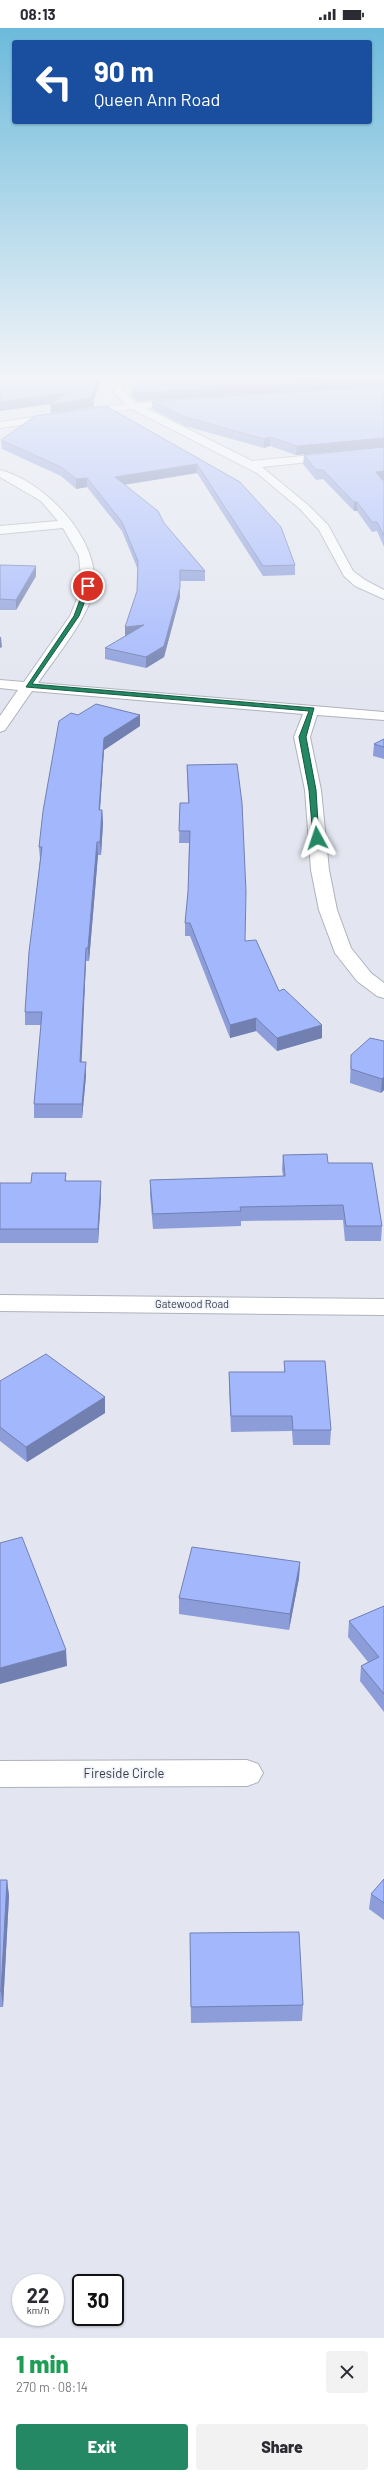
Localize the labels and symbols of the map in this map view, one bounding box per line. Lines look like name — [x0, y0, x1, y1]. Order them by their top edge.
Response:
pin — [71, 569, 105, 603]
position arrow — [296, 817, 338, 859]
street label: Gatewood Road — [155, 1297, 229, 1310]
street label: Fireside Circle — [84, 1765, 165, 1781]
speed limit sign: 30 — [72, 2274, 124, 2326]

